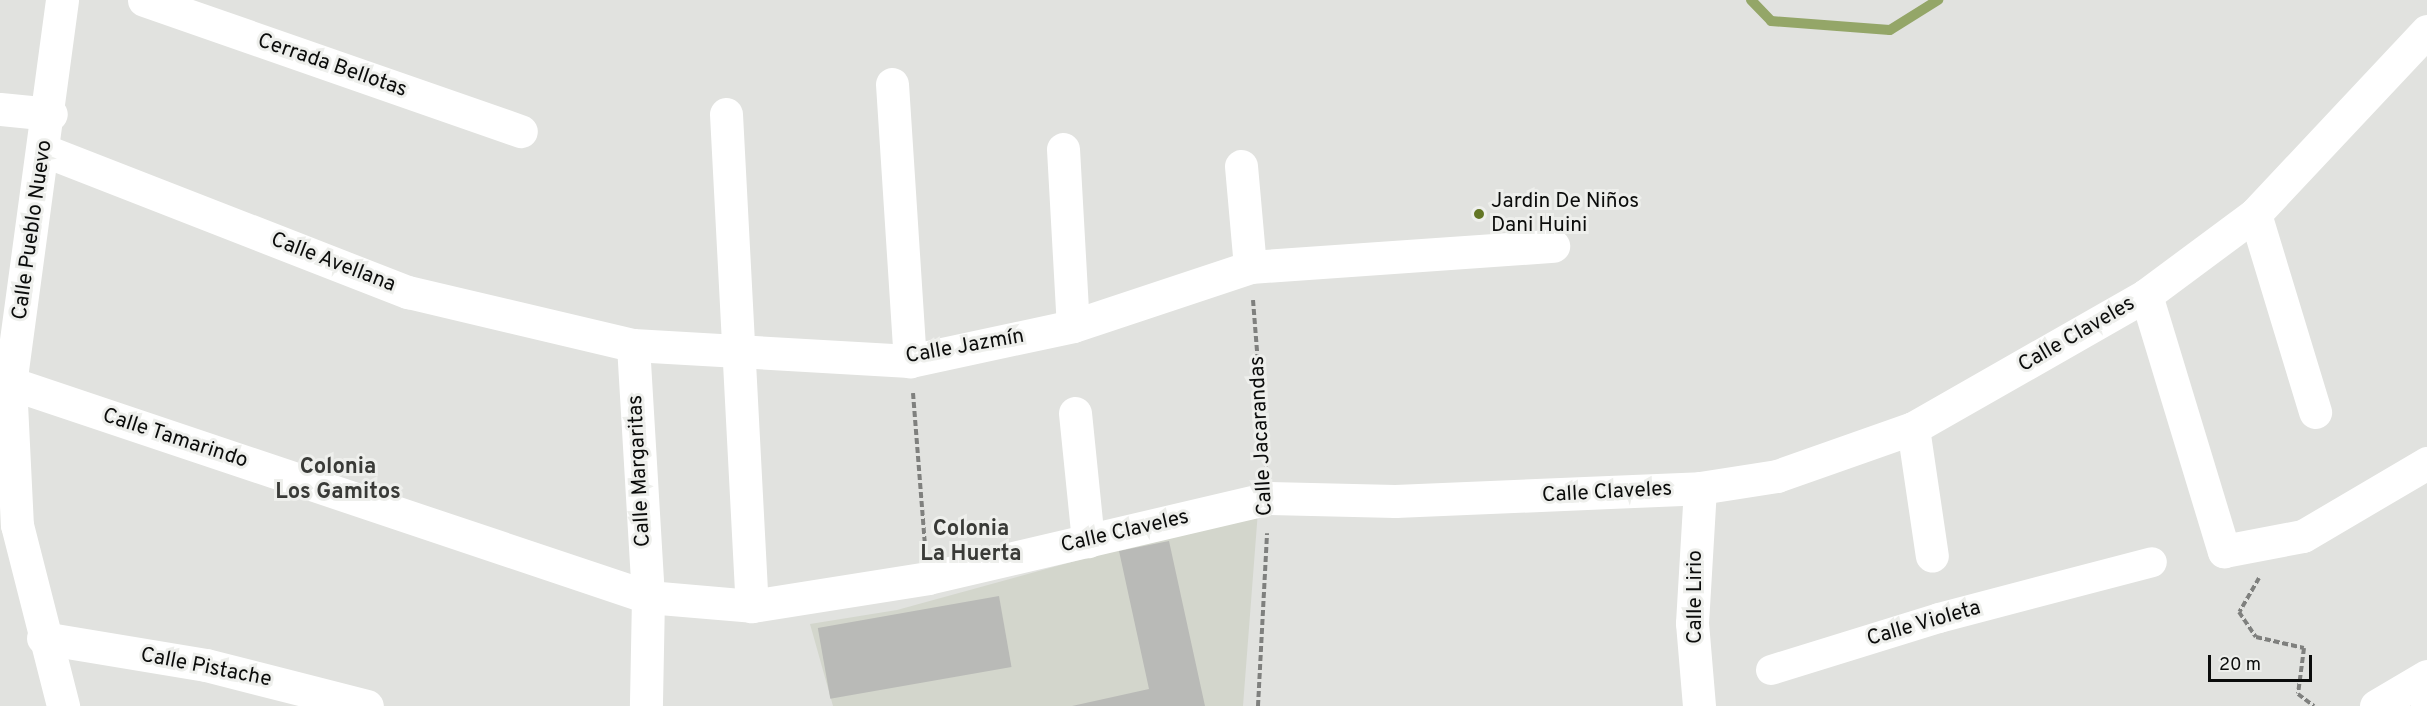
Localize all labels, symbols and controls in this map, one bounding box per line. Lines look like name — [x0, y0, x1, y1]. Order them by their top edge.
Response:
street label: Cerrada Bellotas — [254, 29, 410, 103]
street label: Calle Pueblo Nuevo — [8, 138, 58, 322]
place label: Jardin De Niños Dani Huini — [1491, 189, 1639, 239]
marker: Jardin De Niños Dani Huini — [1472, 207, 1486, 221]
street label: Calle Avellana — [267, 228, 399, 298]
street label: Calle Claveles — [2014, 292, 2140, 378]
street label: Calle Jazmín — [904, 324, 1026, 370]
street label: Calle Jacarandas — [1245, 355, 1279, 517]
street label: Calle Margaritas — [623, 394, 657, 548]
street label: Calle Tamarindo — [99, 403, 251, 475]
district label: Colonia Los Gamitos — [275, 454, 401, 506]
street label: Calle Claveles — [1541, 477, 1673, 509]
street label: Calle Claveles — [1059, 505, 1191, 559]
district label: Colonia La Huerta — [920, 516, 1022, 568]
street label: Calle Lirio — [1683, 550, 1709, 644]
street label: Calle Violeta — [1864, 596, 1984, 652]
street label: Calle Pistache — [138, 643, 274, 693]
scale bar — [2211, 643, 2314, 681]
text: 20 m — [2219, 654, 2261, 677]

